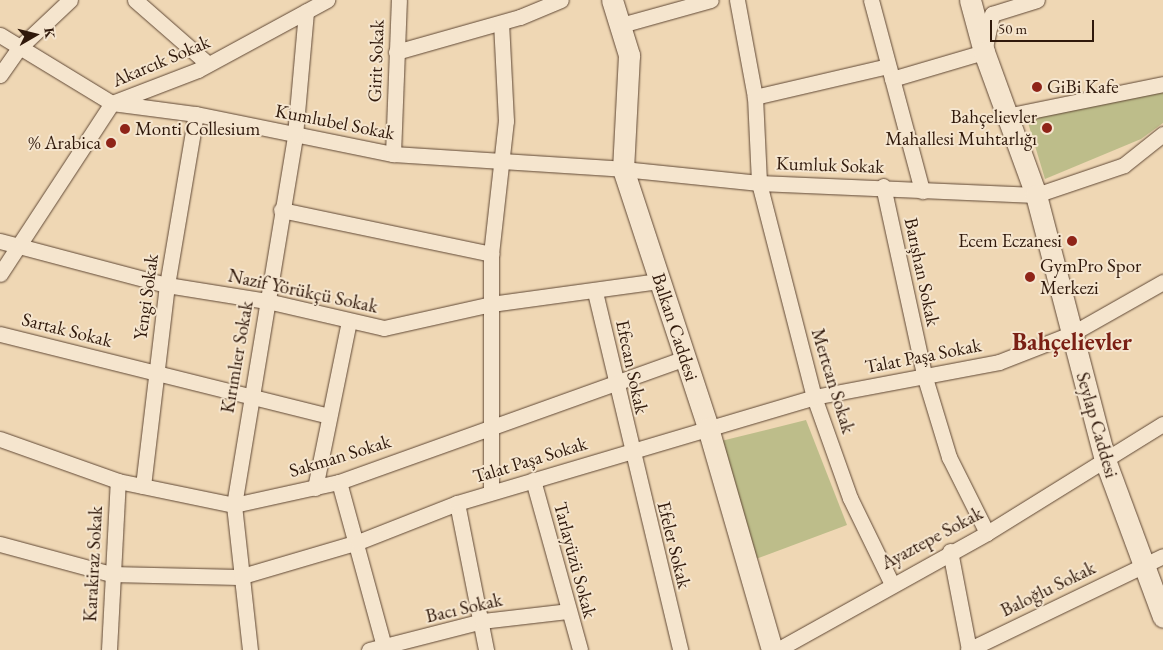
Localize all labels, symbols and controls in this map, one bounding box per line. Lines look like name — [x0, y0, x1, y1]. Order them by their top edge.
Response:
north arrow — [10, 10, 60, 60]
scale bar — [993, 10, 1097, 42]
street label: Girit Sokak — [363, 19, 389, 103]
text: 50 m — [998, 19, 1027, 38]
text: K — [40, 26, 60, 39]
street label: Akarcık Sokak — [109, 30, 213, 92]
place label: GiBi Kafe — [1047, 76, 1119, 98]
marker: GiBi Kafe — [1031, 81, 1043, 93]
street label: Kumlubel Sokak — [273, 99, 397, 145]
place label: Bahçelievler Mahallesi Muhtarlığı — [885, 106, 1037, 150]
place label: Monti Collesium — [135, 118, 260, 140]
marker: Bahçelievler Mahallesi Muhtarlığı — [1041, 122, 1053, 134]
marker: Monti Collesium — [119, 123, 131, 135]
place label: % Arabica — [28, 132, 101, 154]
marker: % Arabica — [105, 137, 117, 149]
street label: Kumluk Sokak — [775, 152, 885, 178]
street label: Barışhan Sokak — [899, 216, 945, 328]
place label: Ecem Eczanesi — [958, 230, 1062, 252]
marker: Ecem Eczanesi — [1066, 235, 1078, 247]
street label: Yengi Sokak — [129, 253, 163, 341]
place label: GymPro Spor Merkezi — [1040, 255, 1141, 299]
street label: Nazif Yörükçü Sokak — [226, 264, 380, 318]
street label: Balkan Caddesi — [647, 270, 703, 384]
marker: GymPro Spor Merkezi — [1024, 271, 1036, 283]
street label: Kırımlıer Sokak — [216, 299, 258, 415]
street label: Sartak Sokak — [19, 308, 115, 352]
street label: Efecan Sokak — [611, 318, 653, 416]
street label: Mertcan Sokak — [806, 326, 860, 436]
district label: Bahçelievler — [1012, 328, 1132, 356]
street label: Talat Paşa Sokak — [863, 334, 983, 378]
street label: Seylap Caddesi — [1071, 370, 1123, 480]
street label: Sakman Sokak — [287, 430, 393, 482]
street label: Talat Paşa Sokak — [470, 432, 590, 488]
street label: Tarlayüzü Sokak — [549, 499, 601, 621]
street label: Efeler Sokak — [652, 499, 696, 591]
street label: Ayaztepe Sokak — [877, 502, 987, 574]
street label: Karakiraz Sokak — [79, 506, 107, 622]
street label: Baloğlu Sokak — [997, 556, 1099, 622]
street label: Bacı Sokak — [423, 588, 505, 628]

